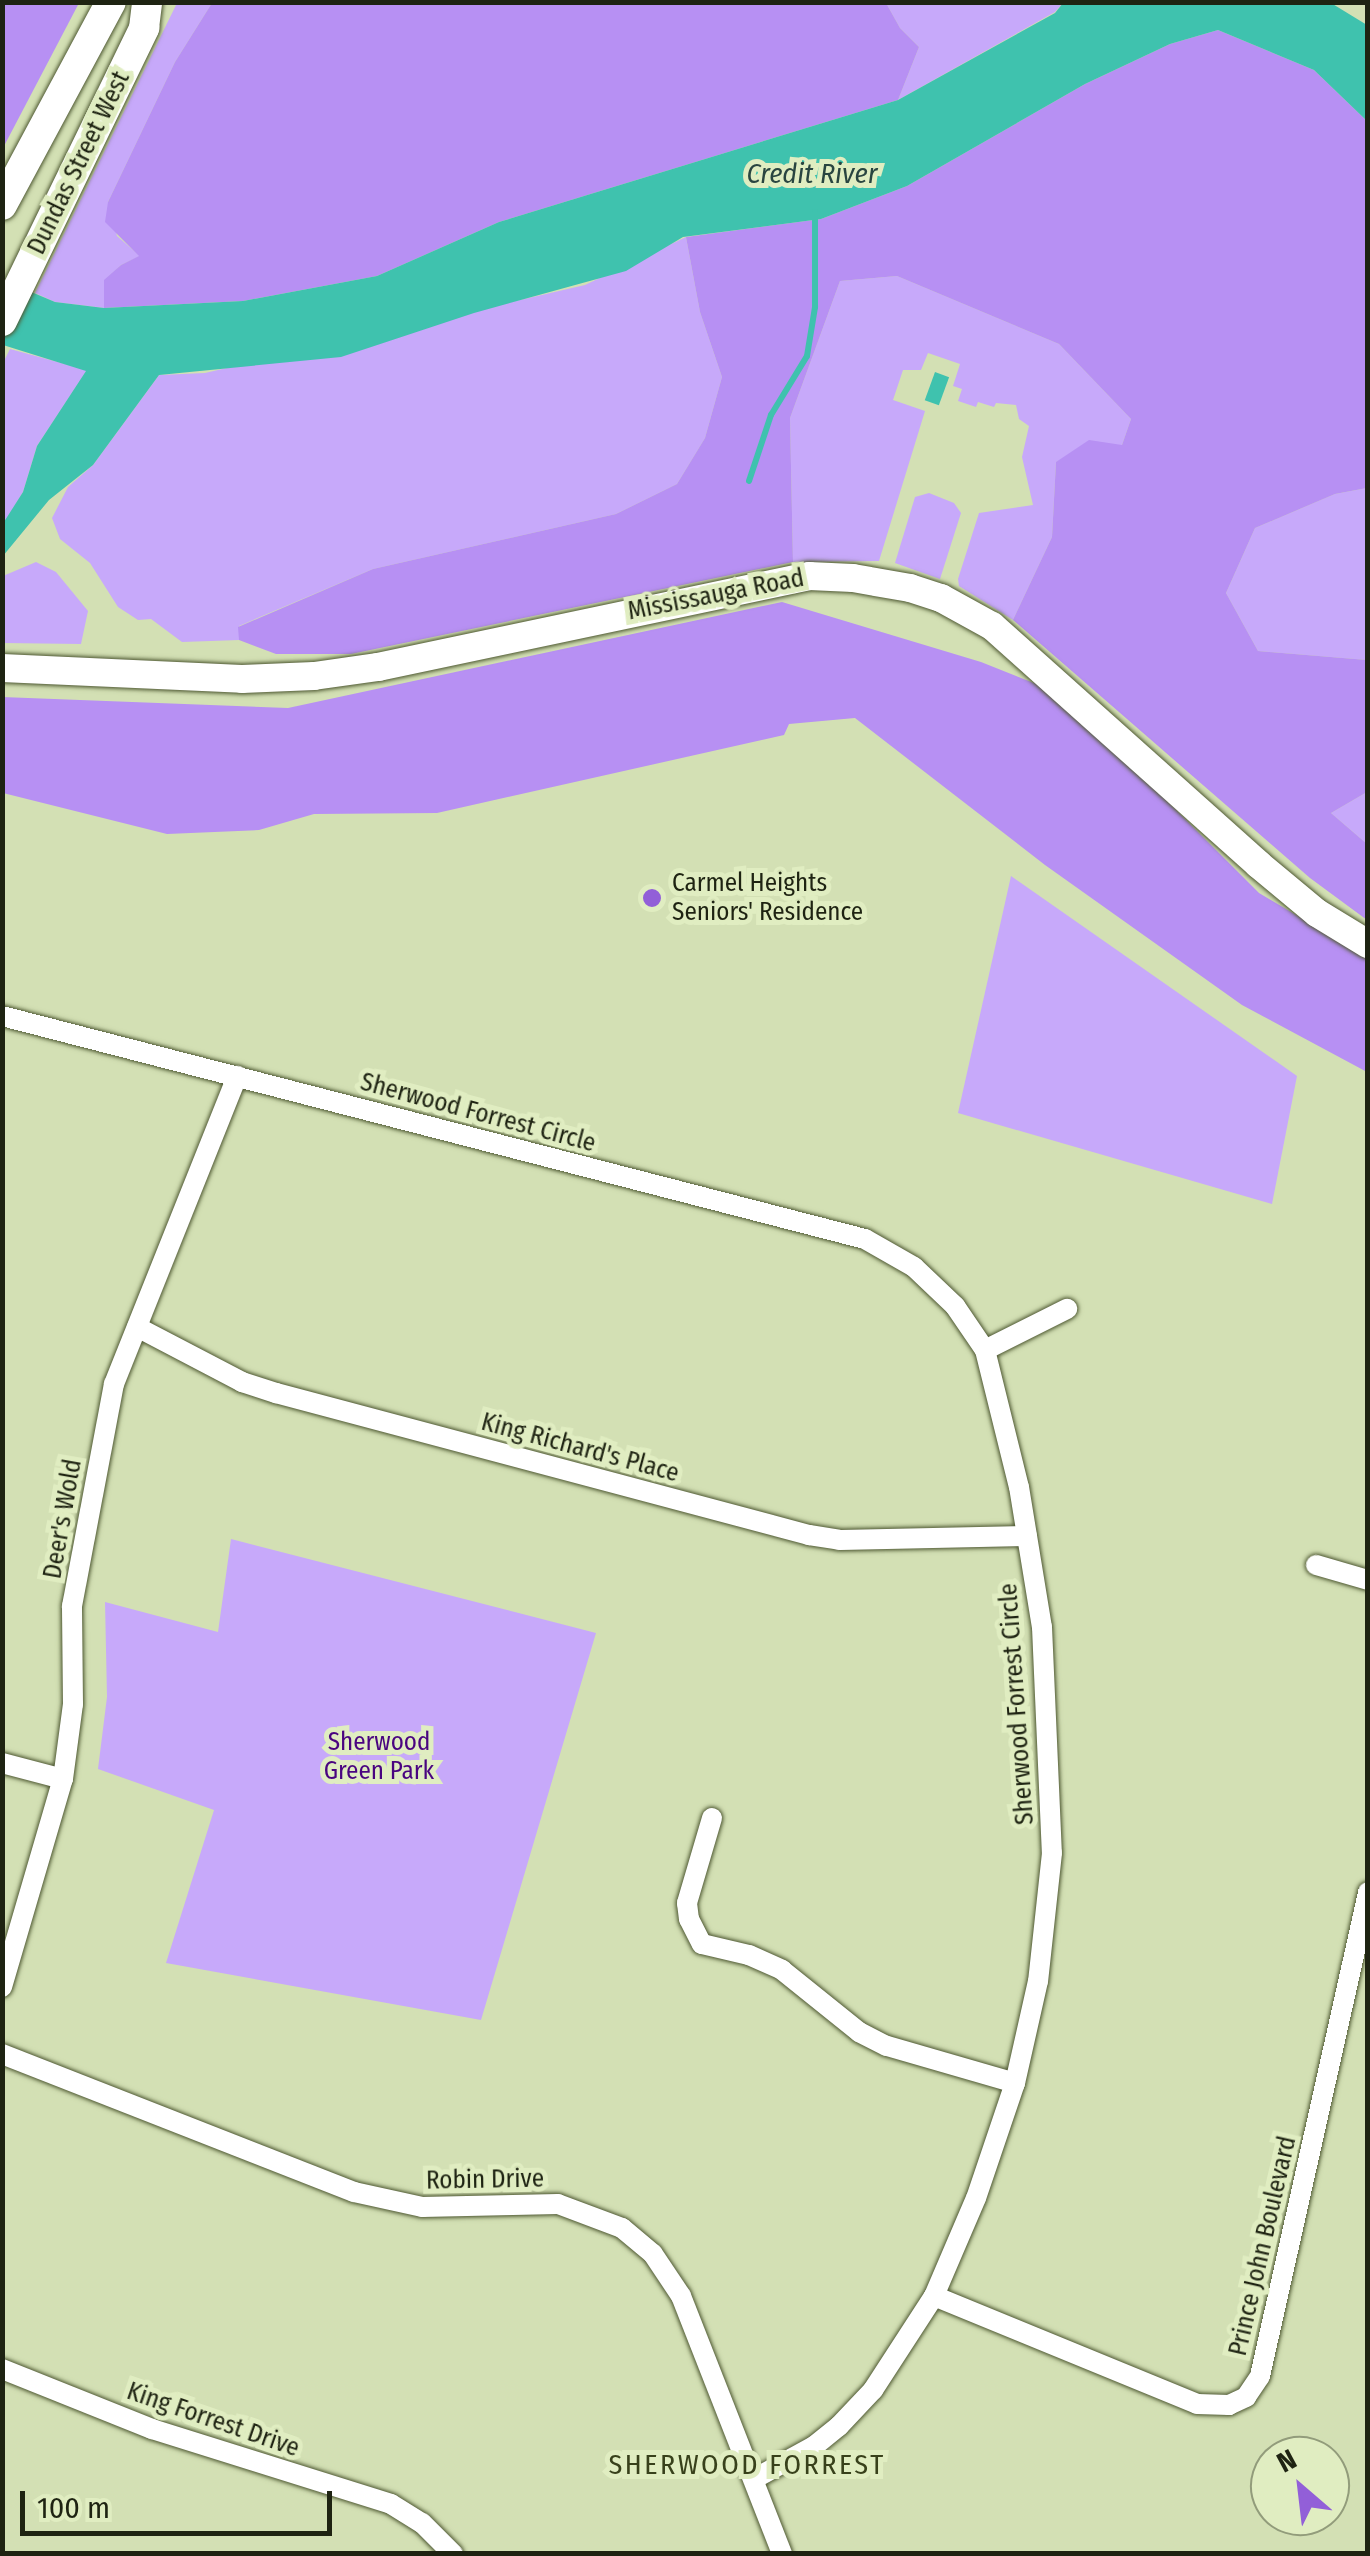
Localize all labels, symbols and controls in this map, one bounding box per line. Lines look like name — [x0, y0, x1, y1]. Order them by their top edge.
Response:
street label: Dundas Street West — [22, 67, 136, 259]
water label: Credit River — [747, 157, 877, 191]
street label: Mississauga Road — [625, 563, 807, 627]
place label: Carmel Heights Seniors' Residence — [672, 869, 863, 928]
marker: Carmel Heights Seniors' Residence — [641, 887, 663, 909]
street label: Sherwood Forrest Circle — [357, 1067, 599, 1159]
street label: King Richard's Place — [478, 1407, 682, 1489]
street label: Deer's Wold — [38, 1457, 88, 1581]
street label: Sherwood Forrest Circle — [994, 1582, 1040, 1826]
park label: Sherwood Green Park — [324, 1728, 434, 1787]
street label: Prince John Boulevard — [1223, 2133, 1303, 2359]
street label: Robin Drive — [426, 2164, 544, 2196]
street label: King Forrest Drive — [123, 2376, 303, 2464]
north arrow — [1250, 2436, 1350, 2536]
text: N — [1271, 2442, 1302, 2479]
district label: SHERWOOD FORREST — [608, 2448, 886, 2482]
scale bar — [25, 2471, 338, 2533]
text: 100 m — [37, 2490, 110, 2526]

